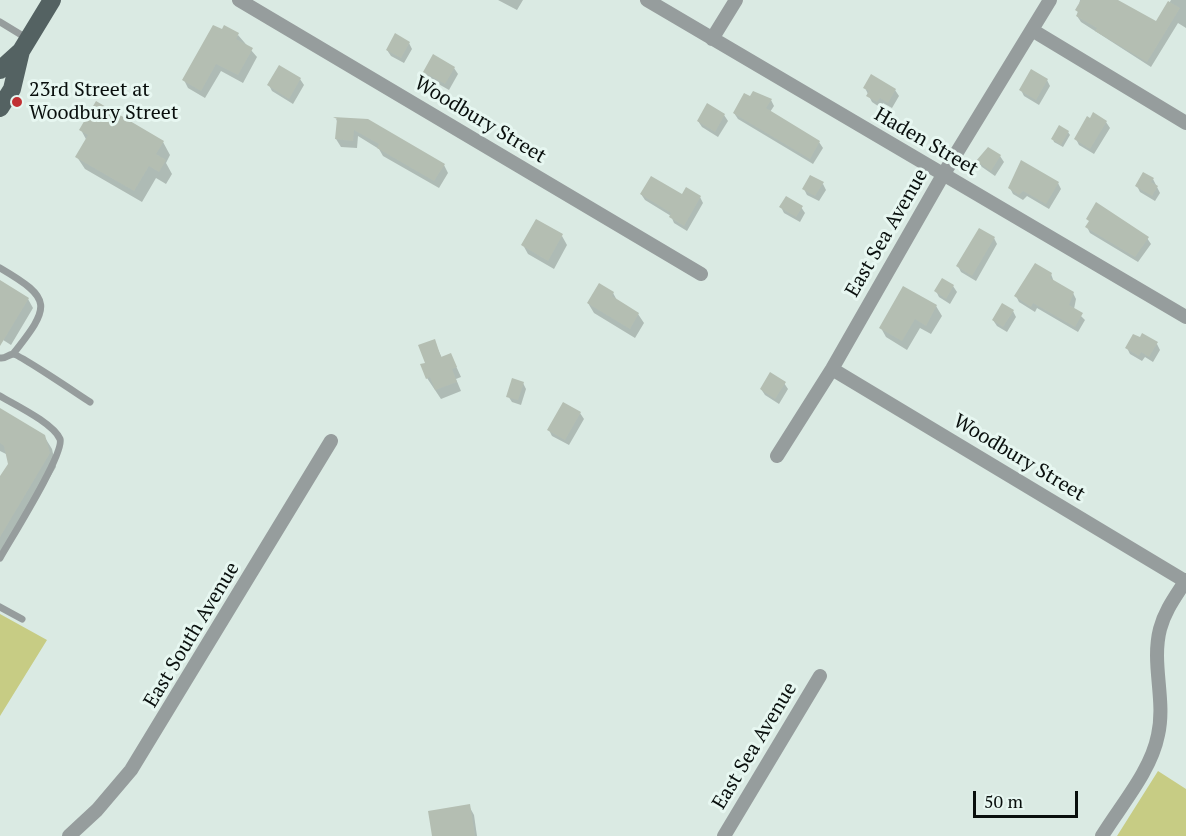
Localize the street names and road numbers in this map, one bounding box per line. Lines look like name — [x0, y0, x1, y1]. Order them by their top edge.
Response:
street label: Woodbury Street — [410, 71, 550, 169]
street label: Haden Street — [870, 103, 982, 181]
street label: East Sea Avenue — [841, 165, 933, 301]
street label: Woodbury Street — [949, 409, 1089, 507]
street label: East South Avenue — [139, 558, 245, 712]
street label: East Sea Avenue — [708, 678, 802, 814]

